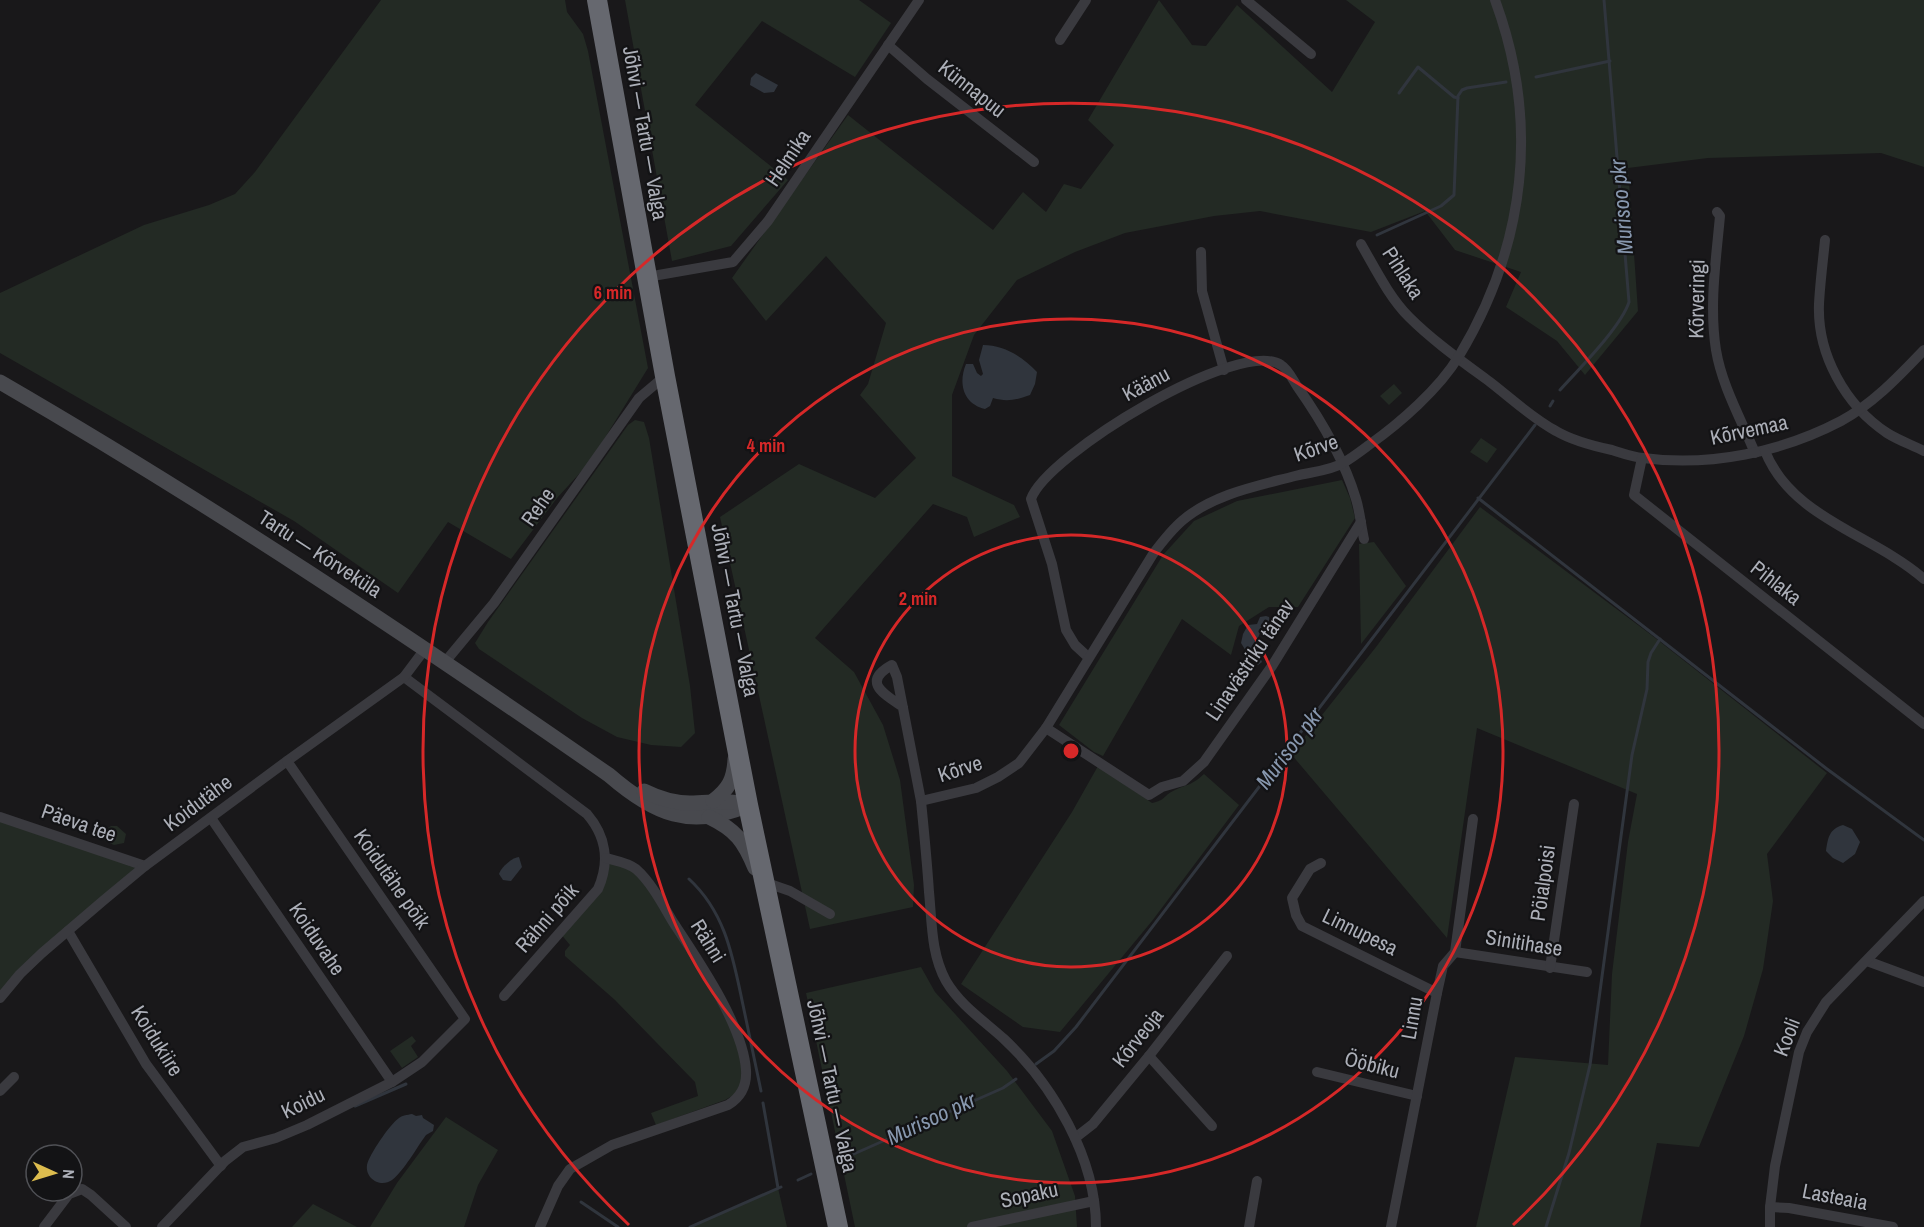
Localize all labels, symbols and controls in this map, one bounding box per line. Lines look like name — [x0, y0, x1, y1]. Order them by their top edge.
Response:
street label: Jõhvi — Tartu — Valga — [616, 44, 675, 222]
street label: Künnapuu — [932, 53, 1012, 124]
street label: Helmika — [758, 123, 817, 192]
water label: Murisoo pkr — [1602, 157, 1640, 256]
street label: Pihlaka — [1376, 241, 1431, 305]
street label: Kõrveringi — [1681, 259, 1712, 339]
text: 6 min — [594, 280, 632, 305]
street label: Käänu — [1117, 359, 1175, 408]
street label: Kõrvemaa — [1707, 407, 1791, 452]
street label: Kõrve — [1290, 426, 1342, 469]
text: 4 min — [747, 433, 785, 458]
street label: Rehe — [514, 482, 561, 532]
street label: Tartu — Kõrveküla — [253, 503, 388, 605]
street label: Jõhvi — Tartu — Valga — [704, 521, 767, 699]
street label: Pihlaka — [1745, 553, 1808, 612]
text: 2 min — [899, 586, 937, 611]
street label: Linavästriku tänav — [1198, 593, 1301, 726]
water label: Murisoo pkr — [1248, 700, 1330, 795]
centre of rings — [1061, 741, 1081, 761]
street label: Kõrve — [934, 748, 986, 789]
street label: Koidutähe — [158, 767, 238, 838]
street label: Päeva tee — [38, 796, 121, 849]
street label: Koidutähe põik — [347, 823, 438, 935]
street label: Pöialpoisi — [1523, 843, 1562, 923]
street label: Rähni põik — [508, 876, 585, 959]
street label: Koiduvahe — [282, 896, 352, 981]
street label: Linnupesa — [1318, 901, 1403, 962]
street label: Rähni — [684, 914, 733, 968]
street label: Sinitihase — [1484, 922, 1565, 963]
street label: Linnu — [1393, 994, 1430, 1042]
street label: Jõhvi — Tartu — Valga — [800, 997, 865, 1175]
street label: Koidukiire — [124, 1000, 191, 1082]
street label: Kõrveoja — [1105, 1002, 1170, 1073]
street label: Kooli — [1766, 1013, 1807, 1060]
street label: Ööbiku — [1342, 1044, 1403, 1085]
street label: Koidu — [276, 1080, 329, 1125]
water label: Murisoo pkr — [881, 1084, 981, 1152]
north arrow — [24, 1143, 84, 1203]
text: N — [58, 1169, 80, 1180]
street label: Sopaku — [997, 1174, 1060, 1215]
street label: Lasteaia — [1800, 1176, 1871, 1217]

